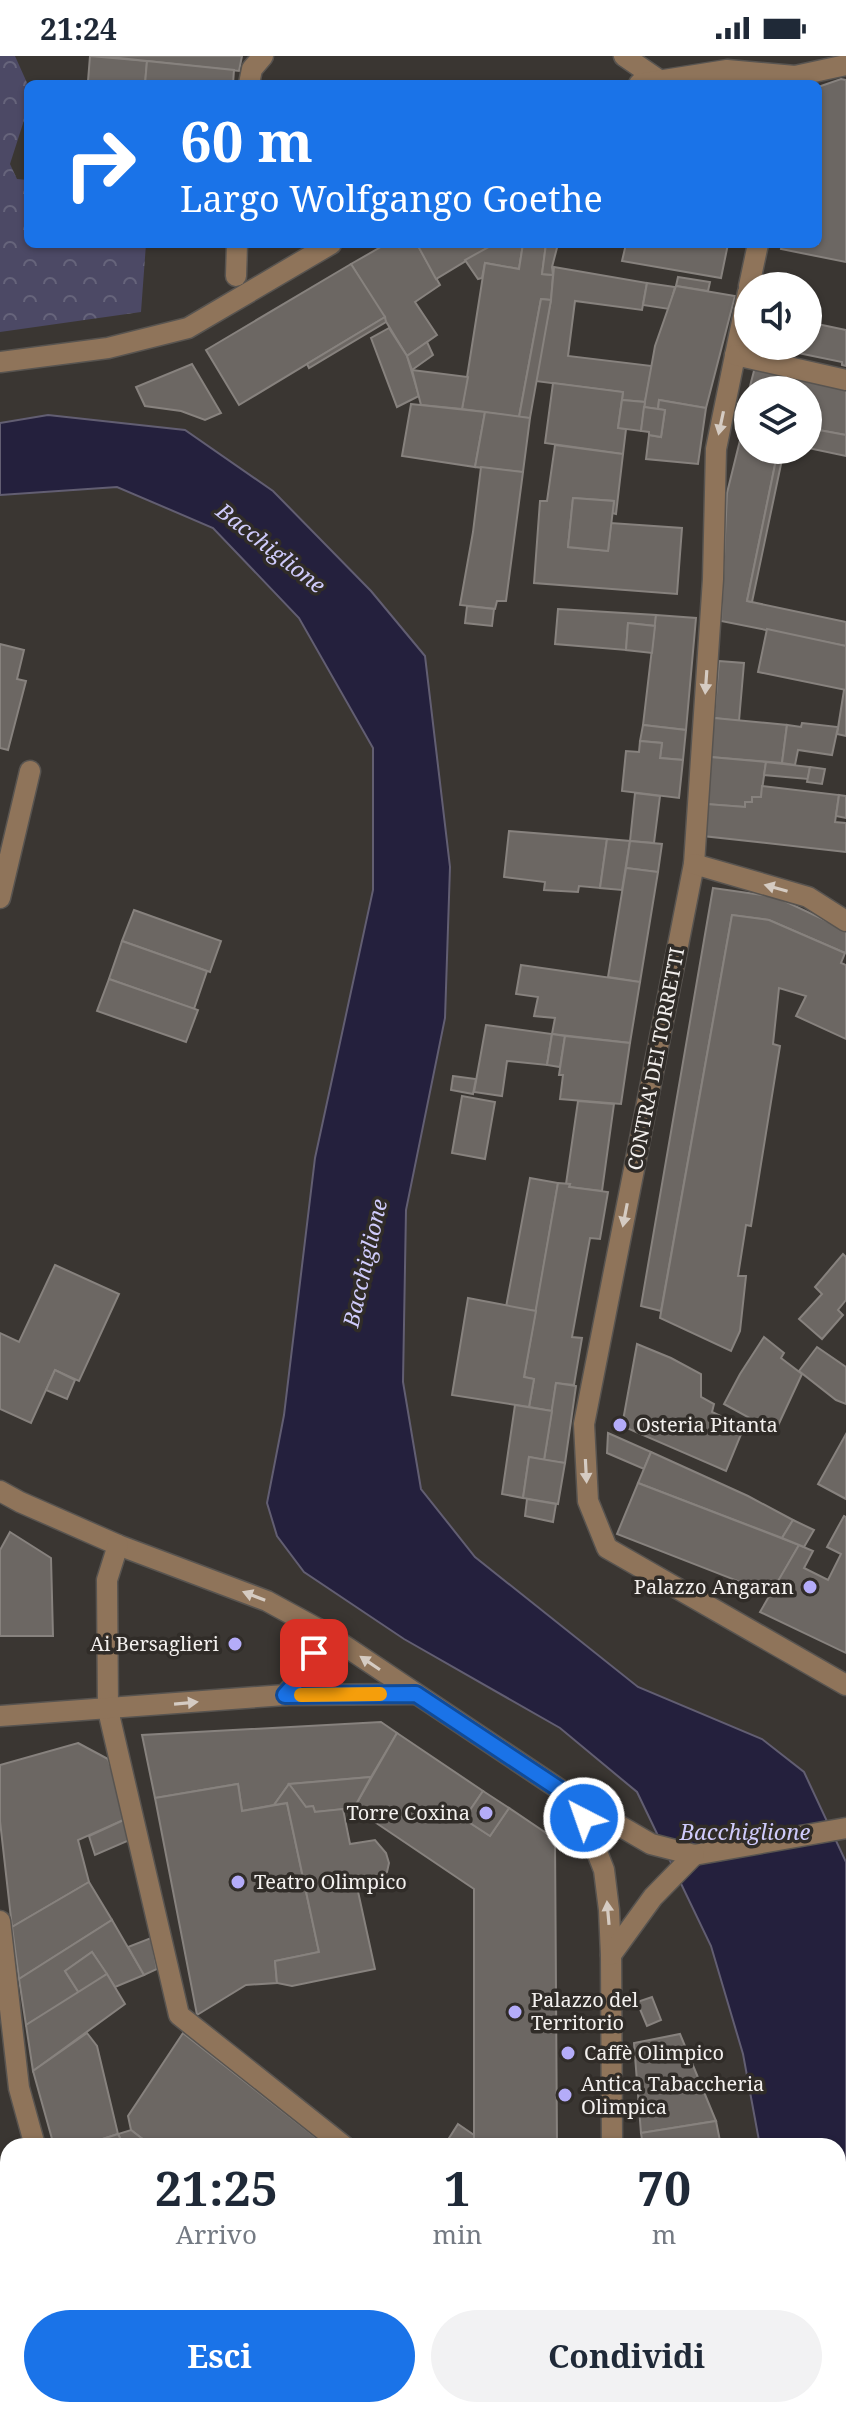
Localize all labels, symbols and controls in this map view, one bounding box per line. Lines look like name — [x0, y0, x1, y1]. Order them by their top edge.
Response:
text: 21:24 — [40, 8, 117, 49]
text: 60 m — [180, 102, 313, 178]
icon: right — [48, 112, 152, 216]
text: Largo Wolfgango Goethe — [180, 174, 603, 223]
map controls — [734, 272, 822, 464]
button: sound — [734, 272, 822, 360]
button: layers — [734, 376, 822, 464]
one-way arrow — [714, 411, 727, 436]
water label: Bacchiglione — [210, 495, 332, 599]
one-way arrow — [699, 670, 712, 695]
one-way arrow — [764, 881, 788, 894]
street label: CONTRA' DEI TORRETTI — [621, 945, 690, 1173]
water label: Bacchiglione — [334, 1196, 393, 1331]
one-way arrow — [618, 1203, 631, 1228]
place label: Osteria Pitanta — [636, 1411, 778, 1438]
marker: Osteria Pitanta — [611, 1416, 629, 1434]
one-way arrow — [580, 1459, 593, 1484]
place label: Palazzo Angaran — [634, 1573, 794, 1600]
marker: Palazzo Angaran — [801, 1578, 819, 1596]
one-way arrow — [242, 1590, 266, 1602]
pin — [280, 1619, 348, 1687]
place label: Ai Bersaglieri — [90, 1630, 220, 1657]
icon: arrive — [292, 1631, 336, 1675]
marker: Ai Bersaglieri — [226, 1635, 244, 1653]
one-way arrow — [359, 1656, 380, 1671]
one-way arrow — [174, 1696, 199, 1709]
position arrow — [542, 1776, 626, 1860]
place label: Torre Coxina — [347, 1799, 470, 1826]
marker: Torre Coxina — [477, 1804, 495, 1822]
water label: Bacchiglione — [679, 1816, 810, 1846]
place label: Teatro Olimpico — [254, 1868, 407, 1895]
marker: Teatro Olimpico — [229, 1873, 247, 1891]
one-way arrow — [602, 1900, 615, 1925]
place label: Palazzo del Territorio — [531, 1986, 638, 2036]
marker: Palazzo del Territorio — [506, 2003, 524, 2021]
place label: Caffè Olimpico — [584, 2039, 724, 2066]
marker: Caffè Olimpico — [559, 2044, 577, 2062]
place label: Antica Tabaccheria Olimpica — [581, 2070, 764, 2120]
marker: Antica Tabaccheria Olimpica — [556, 2086, 574, 2104]
text: 21:25 — [155, 2155, 278, 2220]
text: 1 — [444, 2155, 471, 2220]
text: 70 — [637, 2155, 691, 2220]
text: Arrivo — [176, 2216, 257, 2252]
text: min — [433, 2216, 482, 2252]
text: m — [652, 2216, 676, 2252]
button: Esci — [24, 2310, 415, 2402]
button: Condividi — [431, 2310, 822, 2402]

